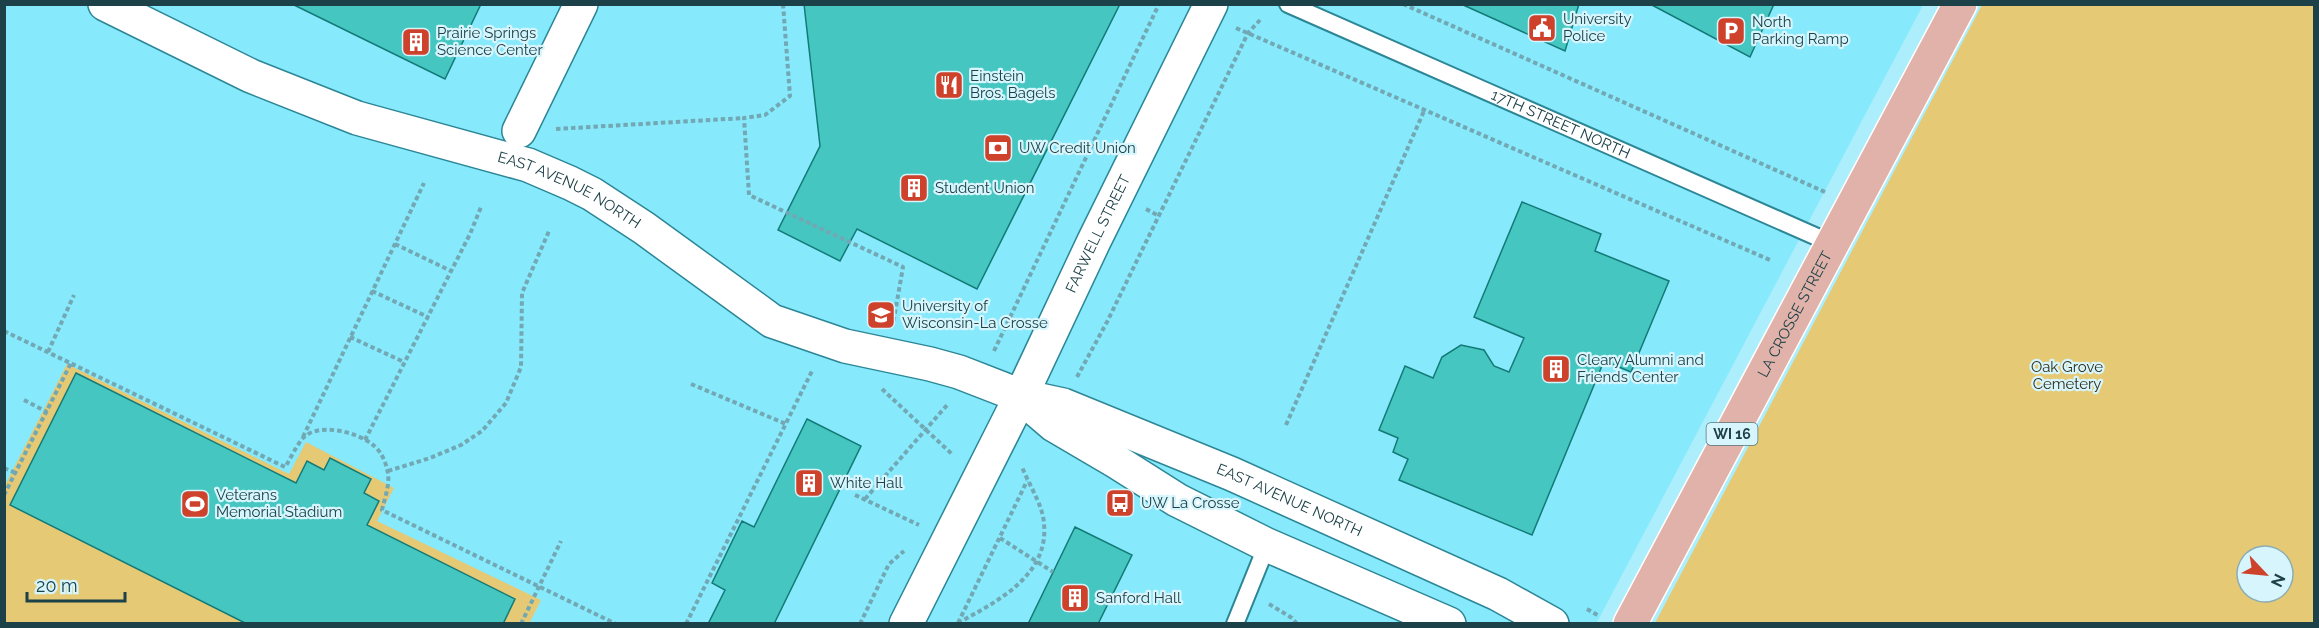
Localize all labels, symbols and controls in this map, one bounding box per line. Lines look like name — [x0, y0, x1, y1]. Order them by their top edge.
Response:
place label: University Police — [1563, 10, 1632, 45]
public building icon: University Police — [1526, 12, 1558, 44]
place label: North Parking Ramp — [1752, 13, 1849, 48]
parking icon: North Parking Ramp — [1715, 15, 1747, 47]
place label: Prairie Springs Science Center — [437, 24, 543, 59]
building icon: Prairie Springs Science Center — [400, 26, 432, 58]
place label: Einstein Bros. Bagels — [970, 67, 1055, 102]
restaurant icon: Einstein Bros. Bagels — [933, 69, 965, 101]
street label: 17TH STREET NORTH — [1489, 86, 1633, 163]
bank icon: UW Credit Union — [982, 132, 1014, 164]
place label: UW Credit Union — [1019, 139, 1136, 157]
street label: EAST AVENUE NORTH — [496, 148, 644, 232]
building icon: Student Union — [898, 172, 930, 204]
street label: FARWELL STREET — [1062, 172, 1134, 296]
place label: Student Union — [935, 179, 1035, 197]
street label: LA CROSSE STREET — [1754, 248, 1836, 380]
place label: University of Wisconsin-La Crosse — [902, 297, 1048, 332]
school or university icon: University of Wisconsin-La Crosse — [865, 299, 897, 331]
place label: Cleary Alumni and Friends Center — [1577, 351, 1704, 386]
building icon: Cleary Alumni and Friends Center — [1540, 353, 1572, 385]
park label: Oak Grove Cemetery — [2031, 358, 2103, 393]
road number: WI 16 — [1706, 423, 1758, 445]
street label: EAST AVENUE NORTH — [1214, 460, 1365, 541]
building icon: White Hall — [793, 467, 825, 499]
place label: White Hall — [830, 474, 903, 492]
place label: Veterans Memorial Stadium — [216, 486, 342, 521]
bus stop icon: UW La Crosse — [1104, 487, 1136, 519]
sports icon: Veterans Memorial Stadium — [179, 488, 211, 520]
place label: UW La Crosse — [1141, 494, 1240, 512]
north arrow — [2235, 544, 2295, 604]
scale bar — [27, 565, 124, 603]
text: N — [2267, 571, 2289, 590]
text: 20 m — [36, 575, 78, 596]
building icon: Sanford Hall — [1059, 582, 1091, 614]
place label: Sanford Hall — [1096, 589, 1182, 607]

